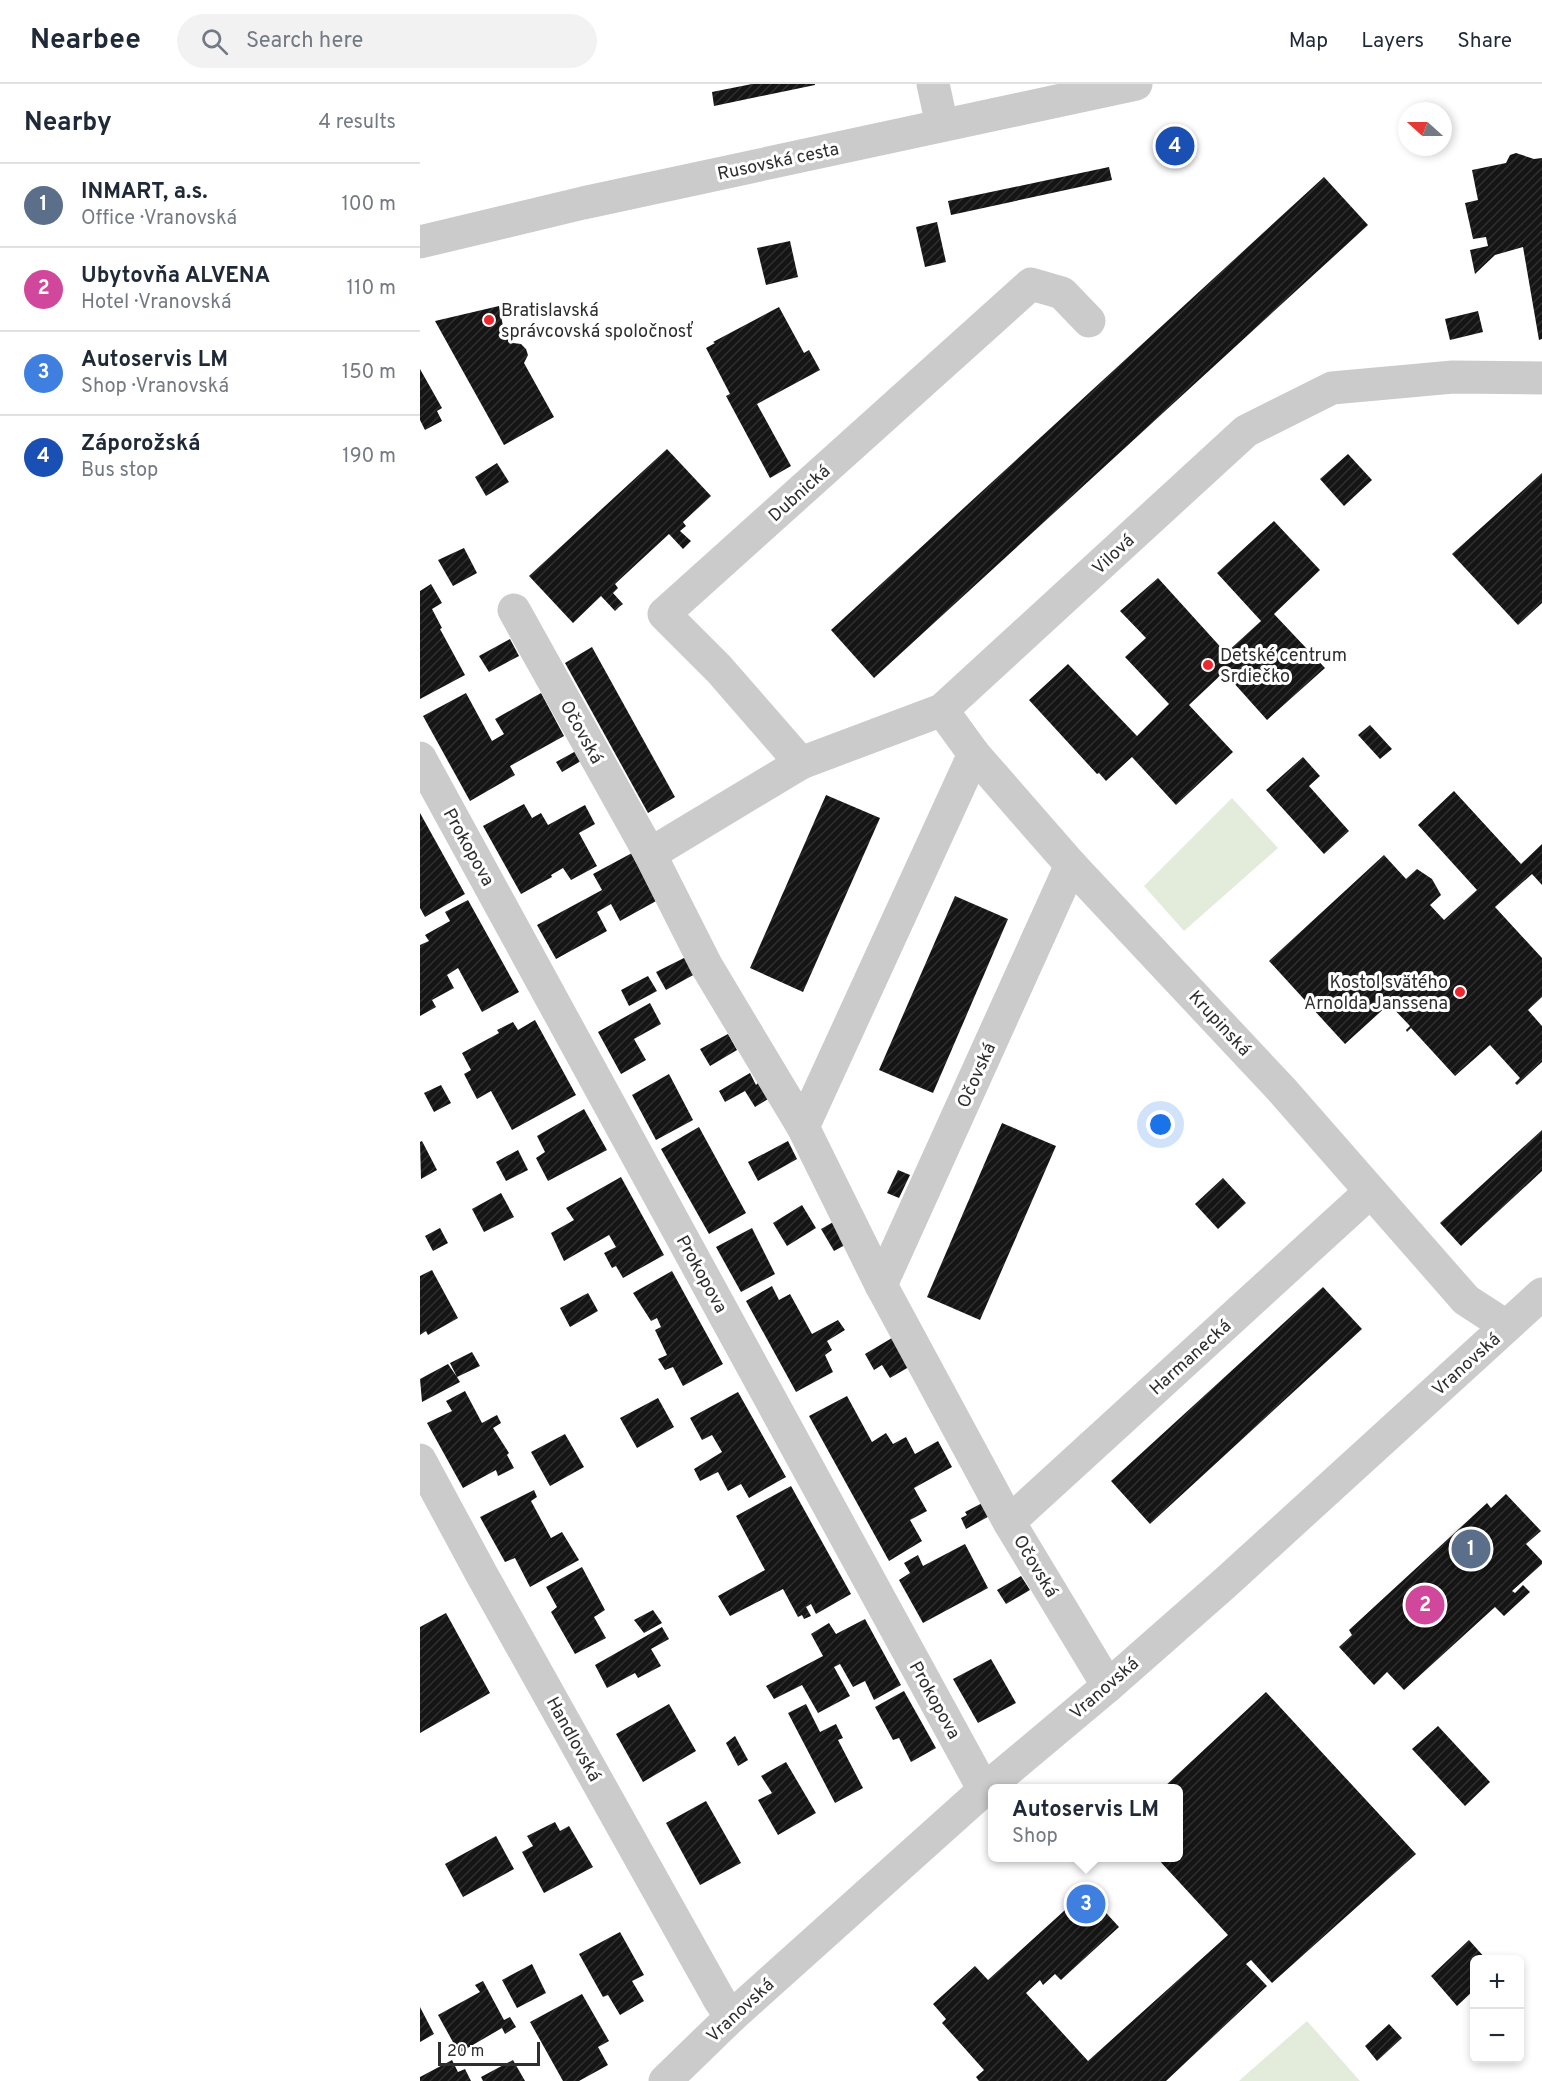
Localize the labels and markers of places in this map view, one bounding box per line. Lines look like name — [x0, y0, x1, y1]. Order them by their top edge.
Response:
pin: 4 — [1156, 124, 1194, 168]
place label: Bratislavská správcovská spoločnosť — [501, 300, 694, 344]
marker: Bratislavská správcovská spoločnosť — [482, 313, 496, 327]
place label: Detské centrum Srdiečko — [1220, 645, 1347, 689]
marker: Detské centrum Srdiečko — [1201, 658, 1215, 672]
place label: Kostol svätého Arnolda Janssena — [1304, 972, 1448, 1016]
marker: Kostol svätého Arnolda Janssena — [1453, 985, 1467, 999]
pin: 1 — [1452, 1526, 1490, 1572]
pin: 2 — [1406, 1582, 1444, 1628]
pin: 3 — [1066, 1882, 1106, 1926]

